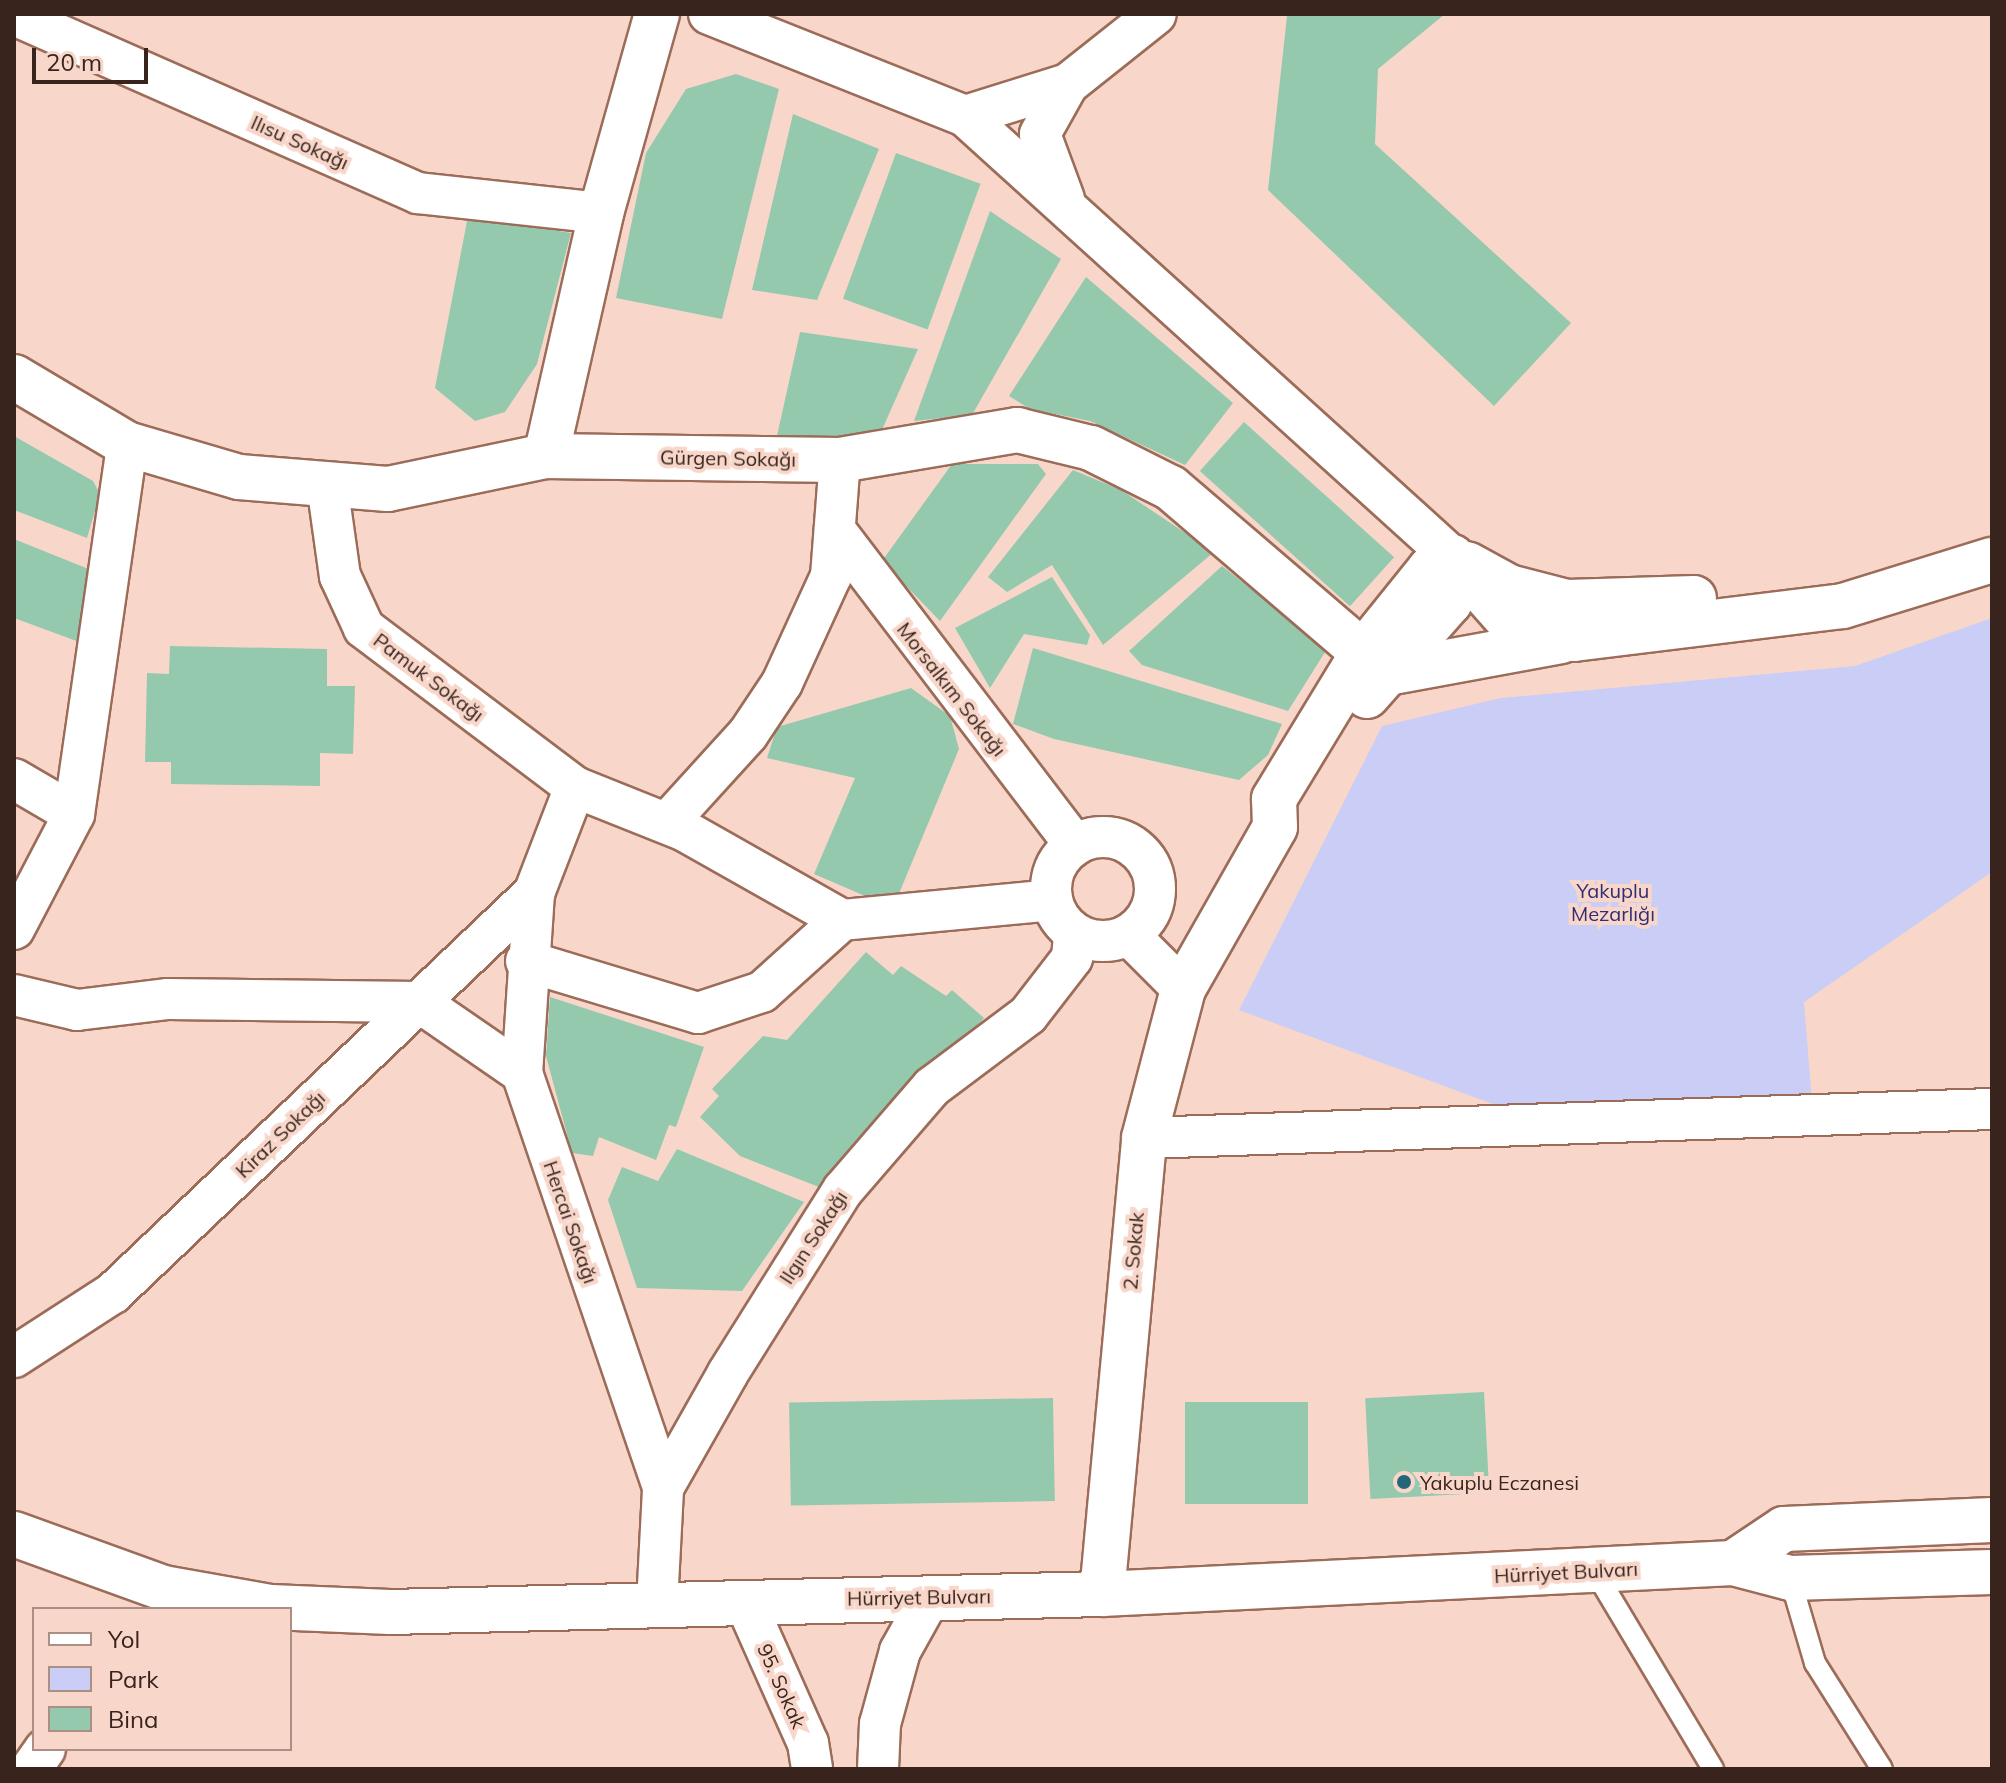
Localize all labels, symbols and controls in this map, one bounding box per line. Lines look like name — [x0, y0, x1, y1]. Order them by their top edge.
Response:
scale bar — [36, 32, 152, 82]
text: 20 m — [46, 47, 102, 77]
street label: Ilısu Sokağı — [247, 110, 353, 174]
street label: Gürgen Sokağı — [660, 445, 796, 471]
street label: Morsalkım Sokağı — [892, 617, 1012, 761]
street label: Pamuk Sokağı — [369, 628, 489, 726]
park label: Yakuplu Mezarlığı — [1571, 879, 1655, 926]
street label: Kiraz Sokağı — [230, 1085, 330, 1183]
street label: Hercai Sokağı — [539, 1158, 603, 1286]
street label: Ilgın Sokağı — [774, 1186, 852, 1288]
street label: 2. Sokak — [1118, 1211, 1148, 1291]
place label: Yakuplu Eczanesi — [1420, 1470, 1579, 1494]
marker: Yakuplu Eczanesi — [1395, 1473, 1413, 1491]
street label: Hürriyet Bulvarı — [1493, 1556, 1639, 1588]
street label: Hürriyet Bulvarı — [847, 1584, 991, 1610]
legend — [32, 1607, 292, 1751]
text: Yol — [108, 1624, 140, 1654]
street label: 95. Sokak — [753, 1640, 811, 1732]
text: Park — [108, 1664, 159, 1694]
text: Bina — [108, 1704, 159, 1734]

